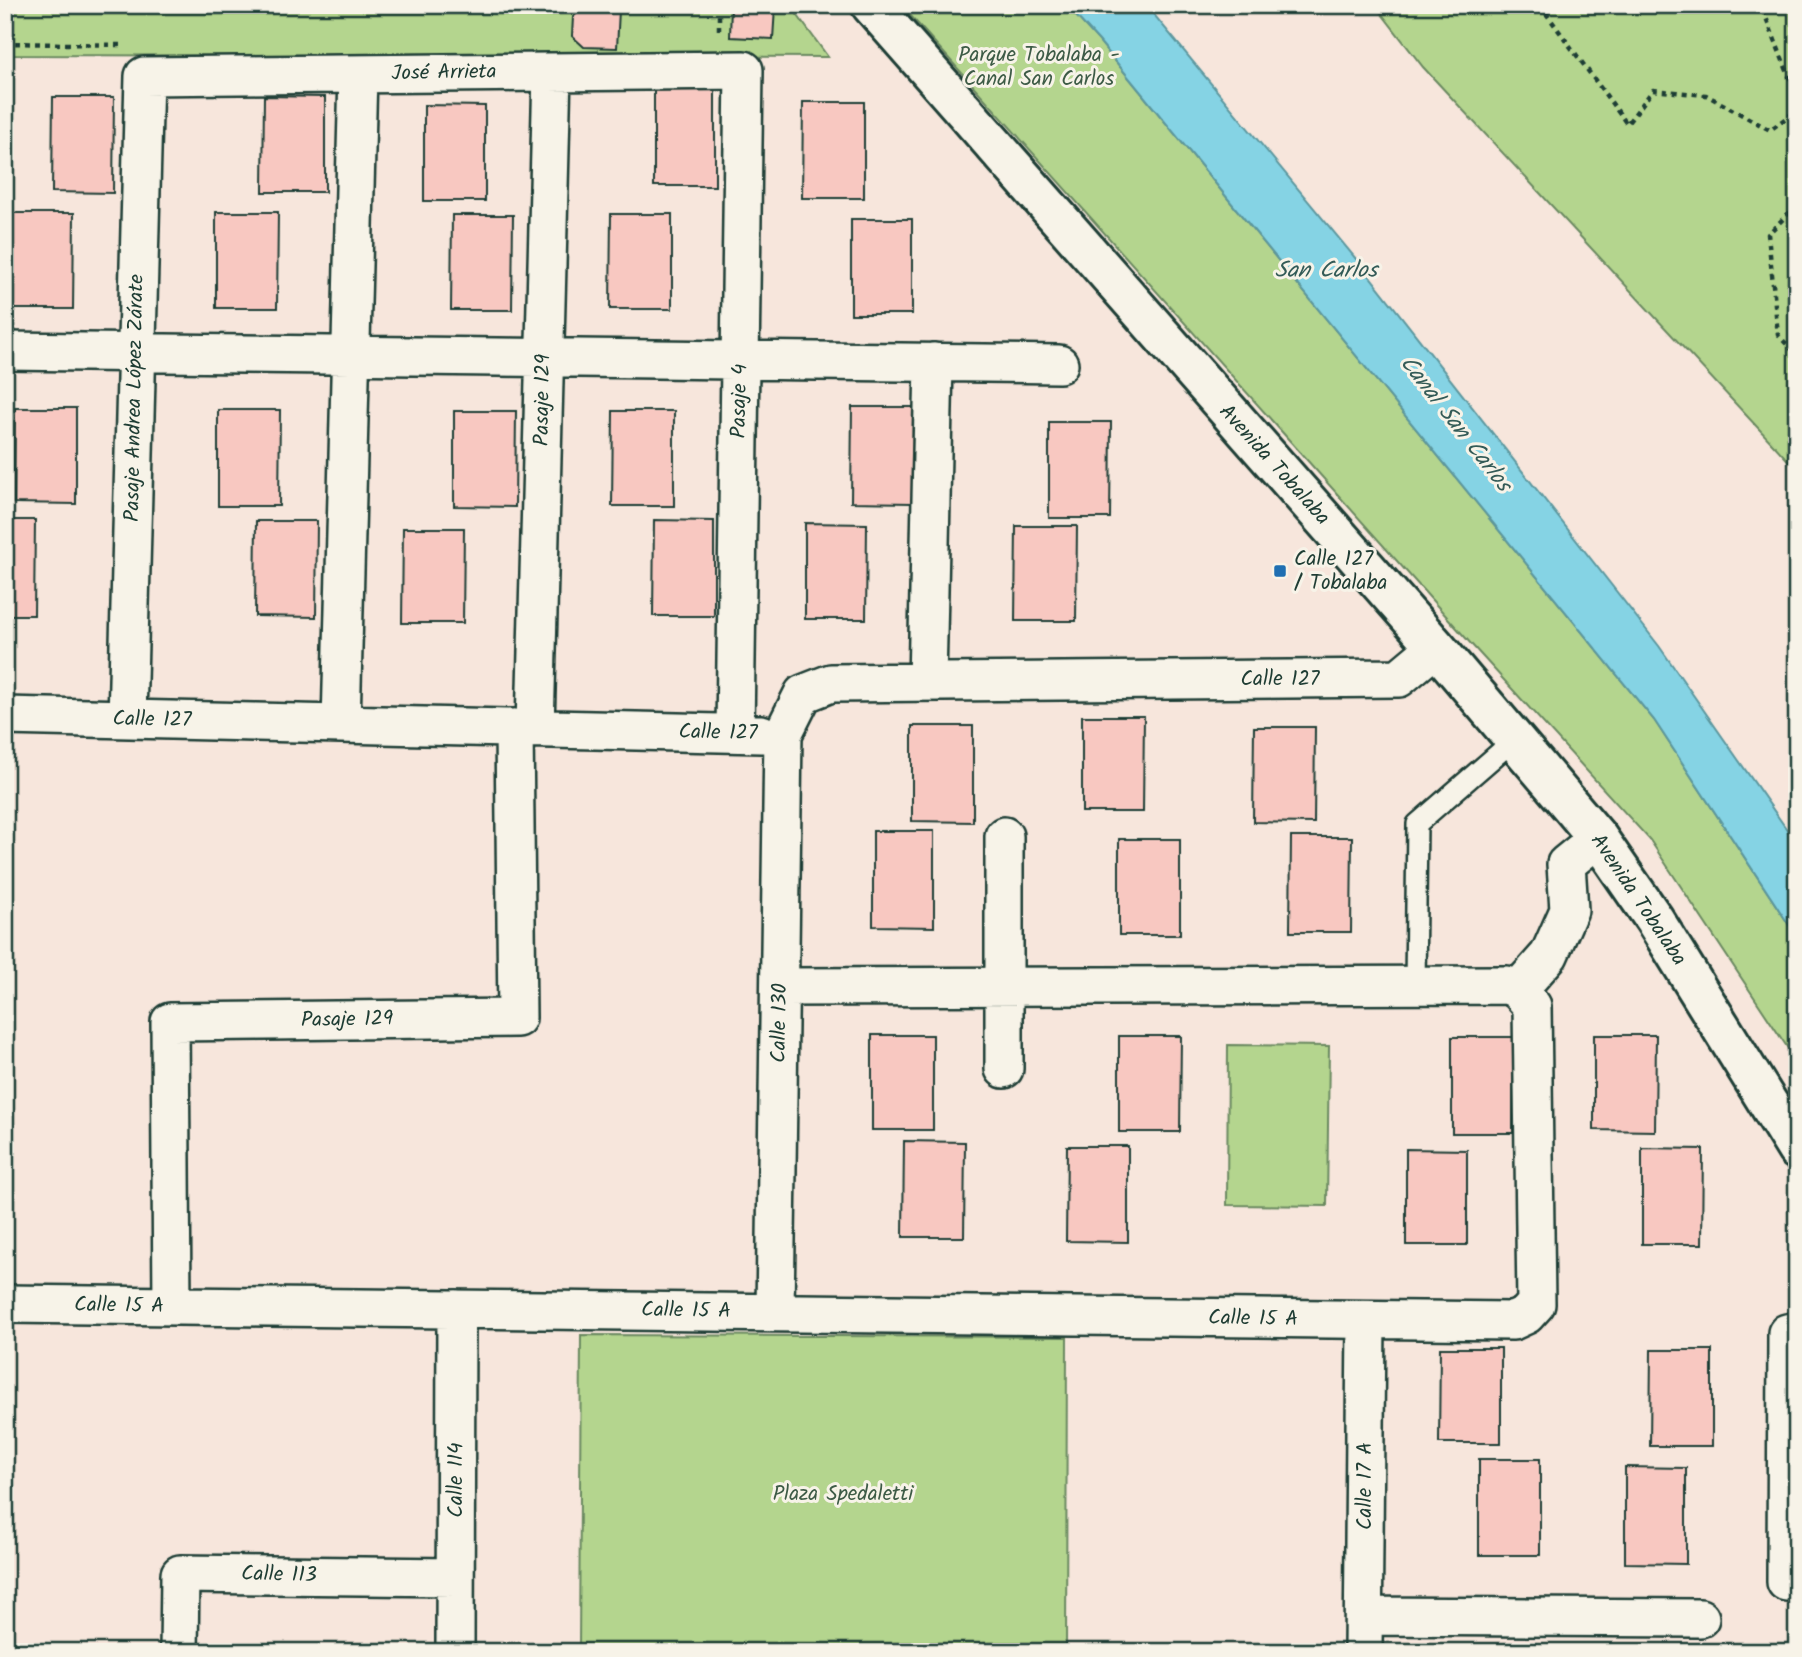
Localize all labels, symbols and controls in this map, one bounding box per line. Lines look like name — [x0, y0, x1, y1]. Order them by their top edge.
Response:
park label: Parque Tobalaba - Canal San Carlos — [958, 39, 1120, 96]
street label: José Arrieta — [391, 56, 497, 90]
water label: San Carlos — [1275, 253, 1379, 289]
street label: Pasaje Andrea López Zárate — [116, 273, 154, 522]
water label: Canal San Carlos — [1390, 348, 1521, 502]
street label: Pasaje 129 — [526, 354, 560, 446]
street label: Pasaje 4 — [723, 363, 757, 439]
street label: Avenida Tobalaba — [1210, 397, 1338, 533]
place label: Calle 127 / Tobalaba — [1294, 543, 1387, 600]
marker: Calle 127 / Tobalaba — [1272, 563, 1288, 579]
street label: Calle 127 — [1240, 663, 1321, 696]
street label: Calle 127 — [112, 703, 193, 737]
street label: Calle 127 — [678, 716, 759, 750]
street label: Avenida Tobalaba — [1581, 827, 1695, 973]
street label: Calle 130 — [763, 983, 797, 1063]
street label: Pasaje 129 — [301, 1003, 393, 1037]
street label: Calle 15 A — [74, 1289, 164, 1323]
street label: Calle 15 A — [641, 1294, 731, 1328]
street label: Calle 15 A — [1208, 1302, 1298, 1336]
street label: Calle 114 — [440, 1442, 473, 1518]
street label: Calle 17 A — [1349, 1442, 1382, 1530]
park label: Plaza Spedaletti — [773, 1478, 914, 1511]
street label: Calle 113 — [241, 1558, 317, 1592]

